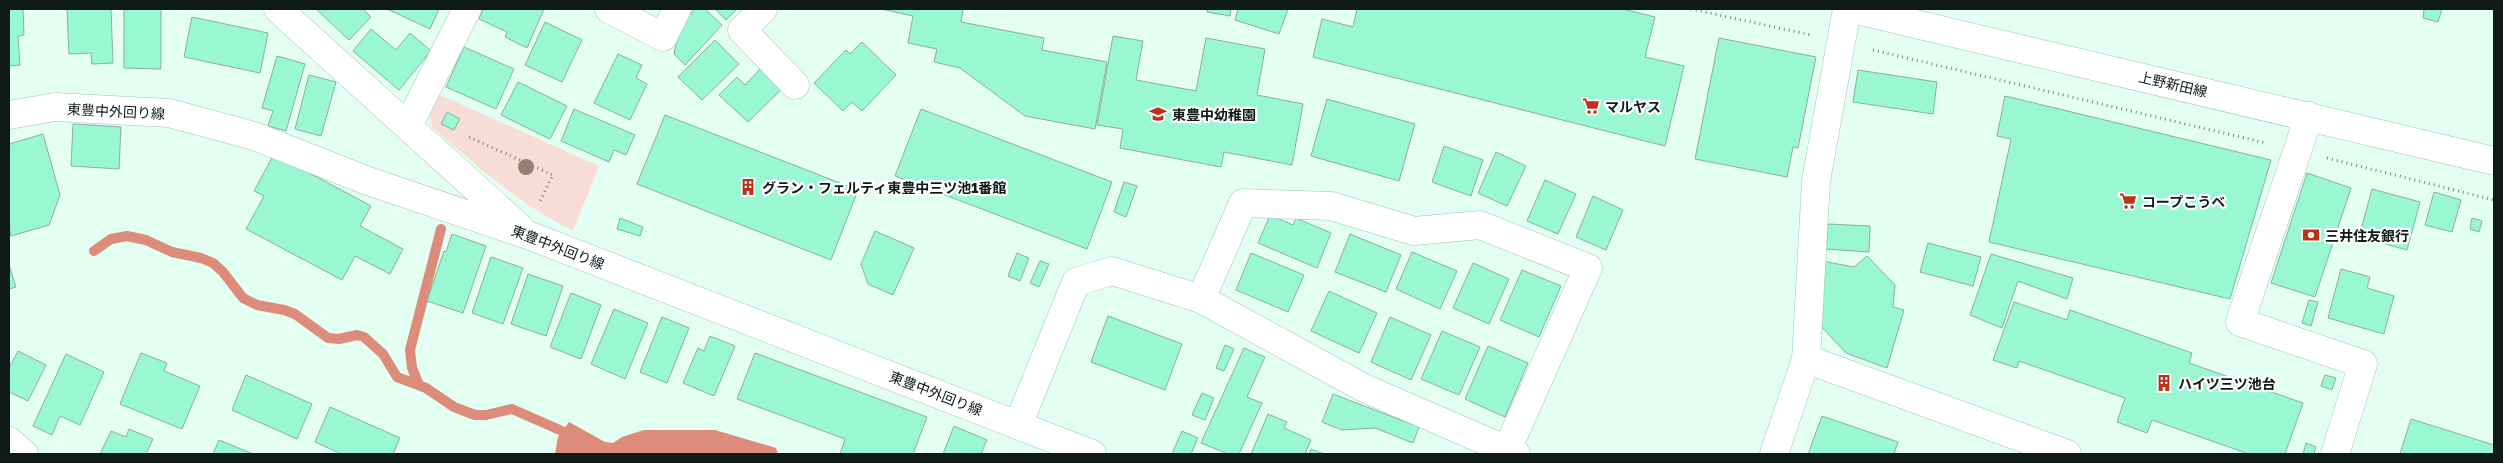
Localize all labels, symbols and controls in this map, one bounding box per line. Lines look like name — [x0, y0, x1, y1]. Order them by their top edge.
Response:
street label: 上野新田線 — [2137, 68, 2209, 100]
supermarket icon: マルヤス — [1581, 96, 1601, 116]
place label: マルヤス — [1605, 98, 1661, 115]
street label: 東豊中外回り線 — [67, 100, 165, 122]
school or university icon: 東豊中幼稚園 — [1148, 104, 1168, 124]
place label: 東豊中幼稚園 — [1172, 106, 1256, 123]
building icon: グラン・フェルティ東豊中三ツ池1番館 — [738, 177, 758, 197]
place label: グラン・フェルティ東豊中三ツ池1番館 — [762, 179, 1006, 196]
supermarket icon: コープこうべ — [2118, 191, 2138, 211]
place label: コープこうべ — [2142, 193, 2225, 210]
street label: 東豊中外回り線 — [509, 222, 607, 272]
bank icon: 三井住友銀行 — [2301, 225, 2321, 245]
place label: 三井住友銀行 — [2325, 227, 2409, 244]
street label: 東豊中外回り線 — [887, 368, 985, 418]
building icon: ハイツ三ツ池台 — [2154, 373, 2174, 393]
place label: ハイツ三ツ池台 — [2178, 375, 2276, 392]

